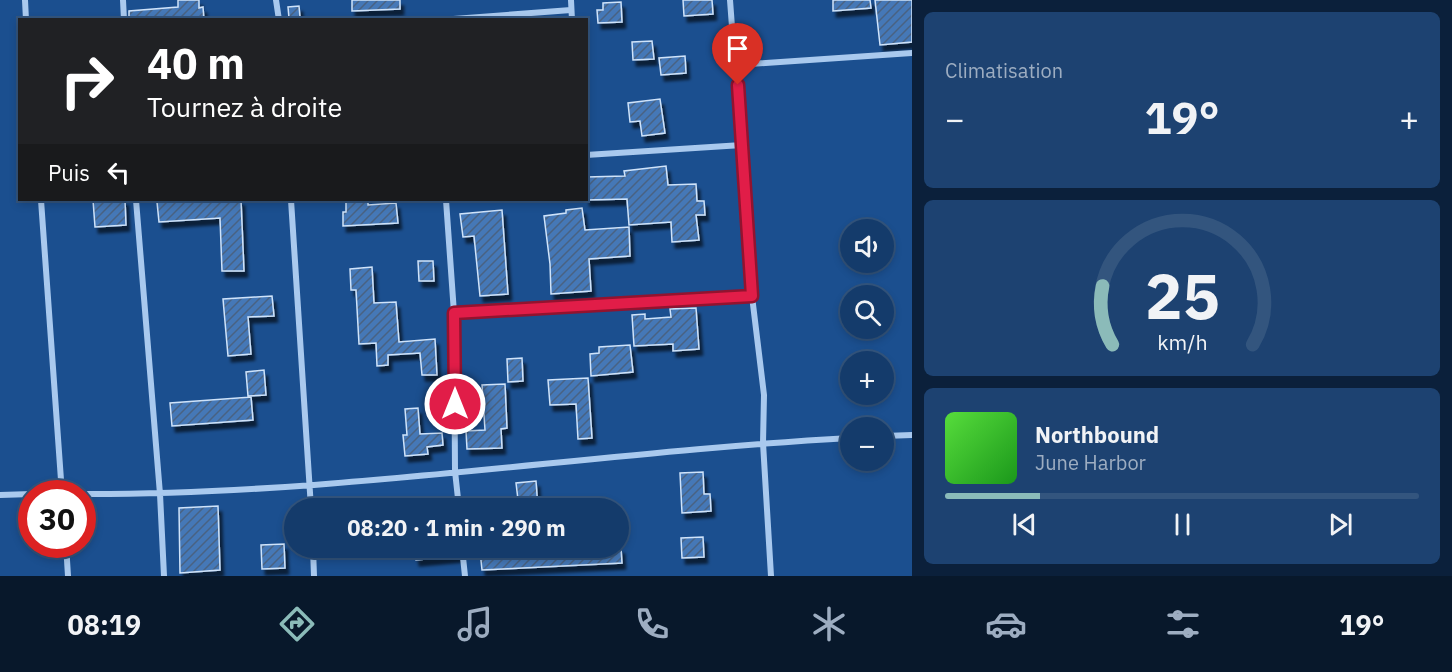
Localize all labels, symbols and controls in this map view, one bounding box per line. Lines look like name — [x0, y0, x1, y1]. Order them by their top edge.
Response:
pin — [712, 23, 763, 85]
icon: arrive — [721, 32, 754, 65]
text: 40 m — [147, 36, 245, 91]
icon: right — [48, 42, 126, 120]
text: Climatisation — [945, 57, 1063, 84]
text: 19° — [1144, 88, 1220, 146]
text: Tournez à droite — [147, 89, 342, 124]
text: − — [945, 97, 965, 140]
text: + — [1399, 97, 1419, 140]
icon: left — [102, 156, 135, 189]
text: Puis — [48, 158, 90, 187]
map controls — [840, 219, 894, 471]
button: sound — [840, 219, 894, 273]
text: 25 — [1145, 255, 1219, 336]
button: search — [840, 285, 894, 339]
text: km/h — [1157, 328, 1207, 356]
button: + — [840, 351, 894, 405]
position arrow — [423, 372, 487, 436]
button: − — [840, 417, 894, 471]
text: Northbound — [1035, 420, 1159, 449]
text: June Harbor — [1035, 449, 1146, 476]
speed limit sign: 30 — [18, 480, 96, 558]
icon: previous — [1008, 508, 1041, 541]
icon: pause — [1166, 508, 1199, 541]
icon: next — [1324, 508, 1357, 541]
text: 08:20 · 1 min · 290 m — [347, 513, 566, 542]
icon: directions — [276, 603, 318, 645]
icon: music — [454, 603, 496, 645]
icon: phone — [631, 603, 673, 645]
icon: climate — [808, 603, 850, 645]
icon: car — [985, 603, 1027, 645]
icon: filters — [1162, 603, 1204, 645]
text: 08:19 — [68, 607, 141, 642]
text: 19° — [1339, 607, 1384, 642]

